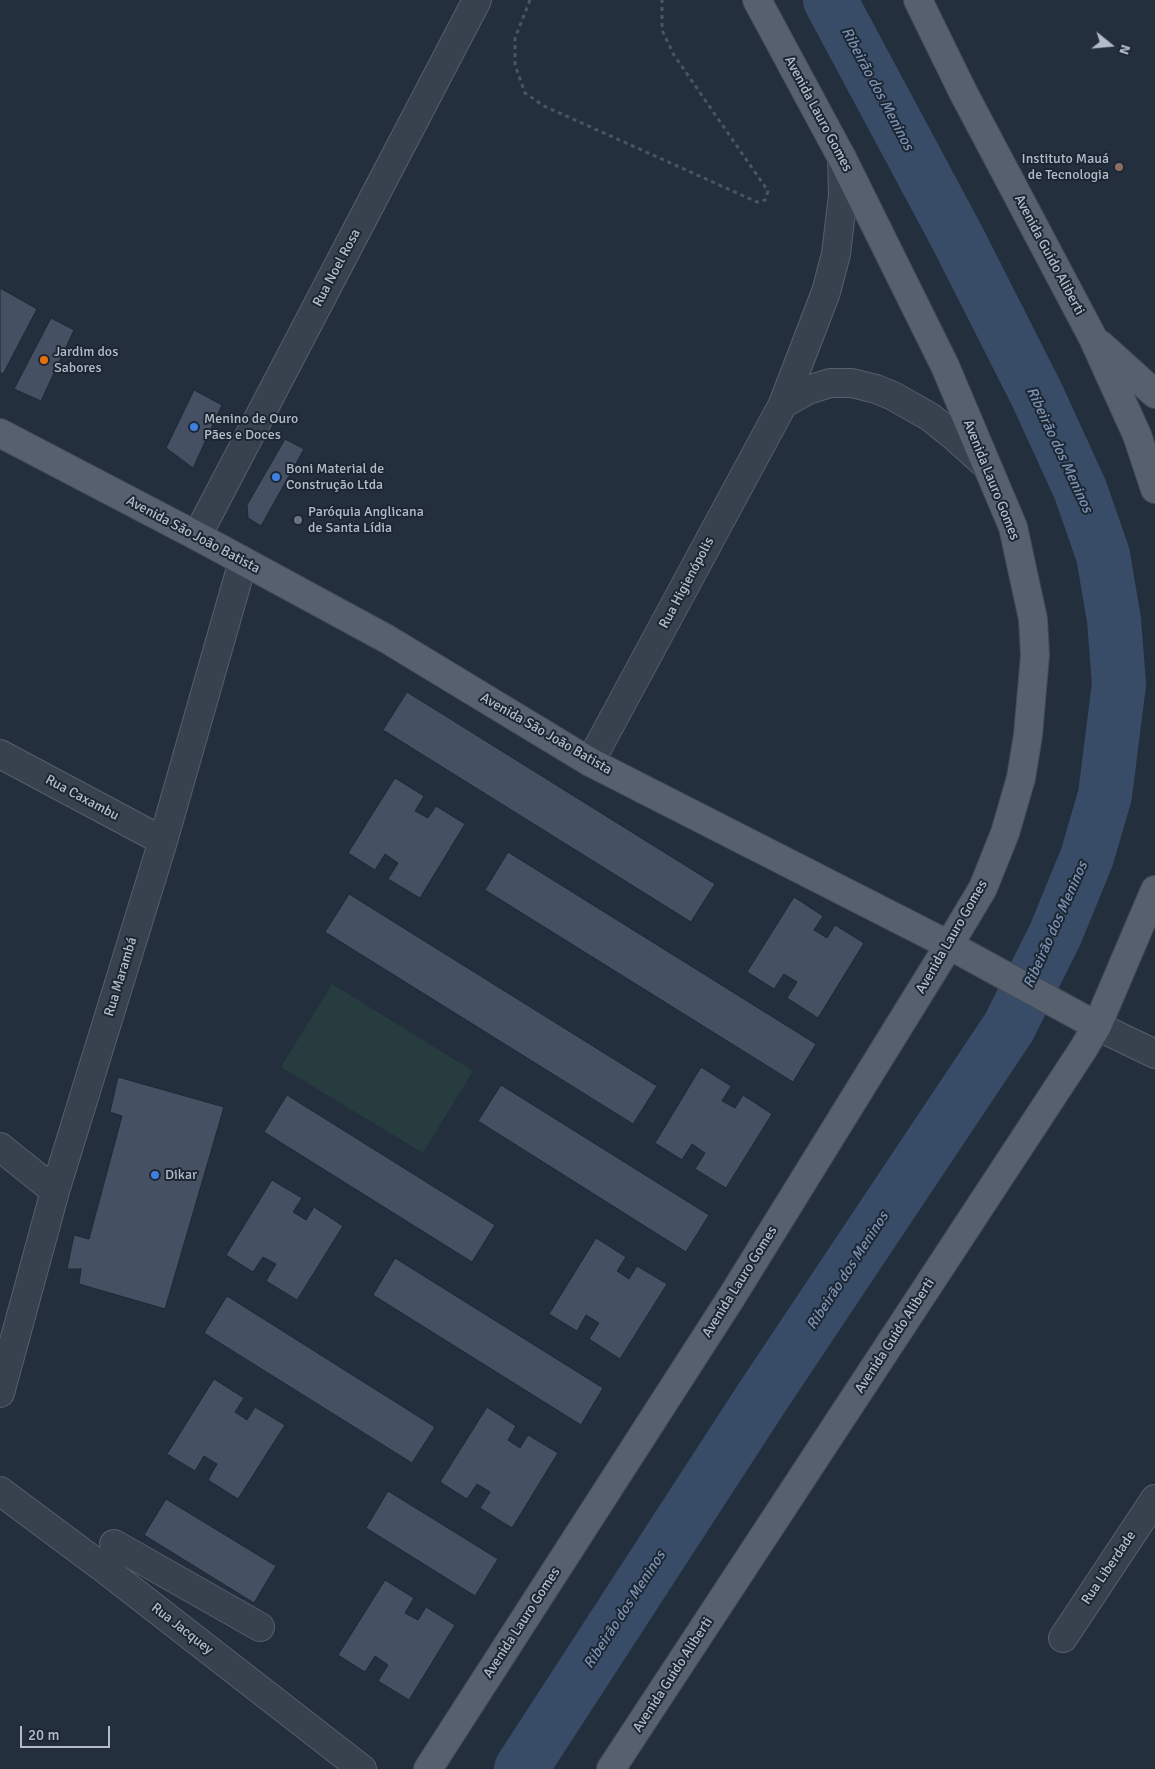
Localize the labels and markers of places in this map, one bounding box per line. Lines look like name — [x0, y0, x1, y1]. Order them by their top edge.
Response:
place label: Instituto Mauá de Tecnologia — [1022, 151, 1109, 184]
marker: Instituto Mauá de Tecnologia — [1113, 161, 1125, 173]
place label: Jardim dos Sabores — [54, 344, 118, 377]
marker: Jardim dos Sabores — [38, 354, 50, 366]
place label: Menino de Ouro Pães e Doces — [204, 411, 298, 444]
marker: Menino de Ouro Pães e Doces — [188, 421, 200, 433]
place label: Boni Material de Construção Ltda — [286, 461, 384, 494]
marker: Boni Material de Construção Ltda — [270, 471, 282, 483]
place label: Paróquia Anglicana de Santa Lídia — [308, 504, 424, 536]
marker: Paróquia Anglicana de Santa Lídia — [292, 514, 304, 526]
place label: Dikar — [165, 1167, 197, 1183]
marker: Dikar — [149, 1169, 161, 1181]

